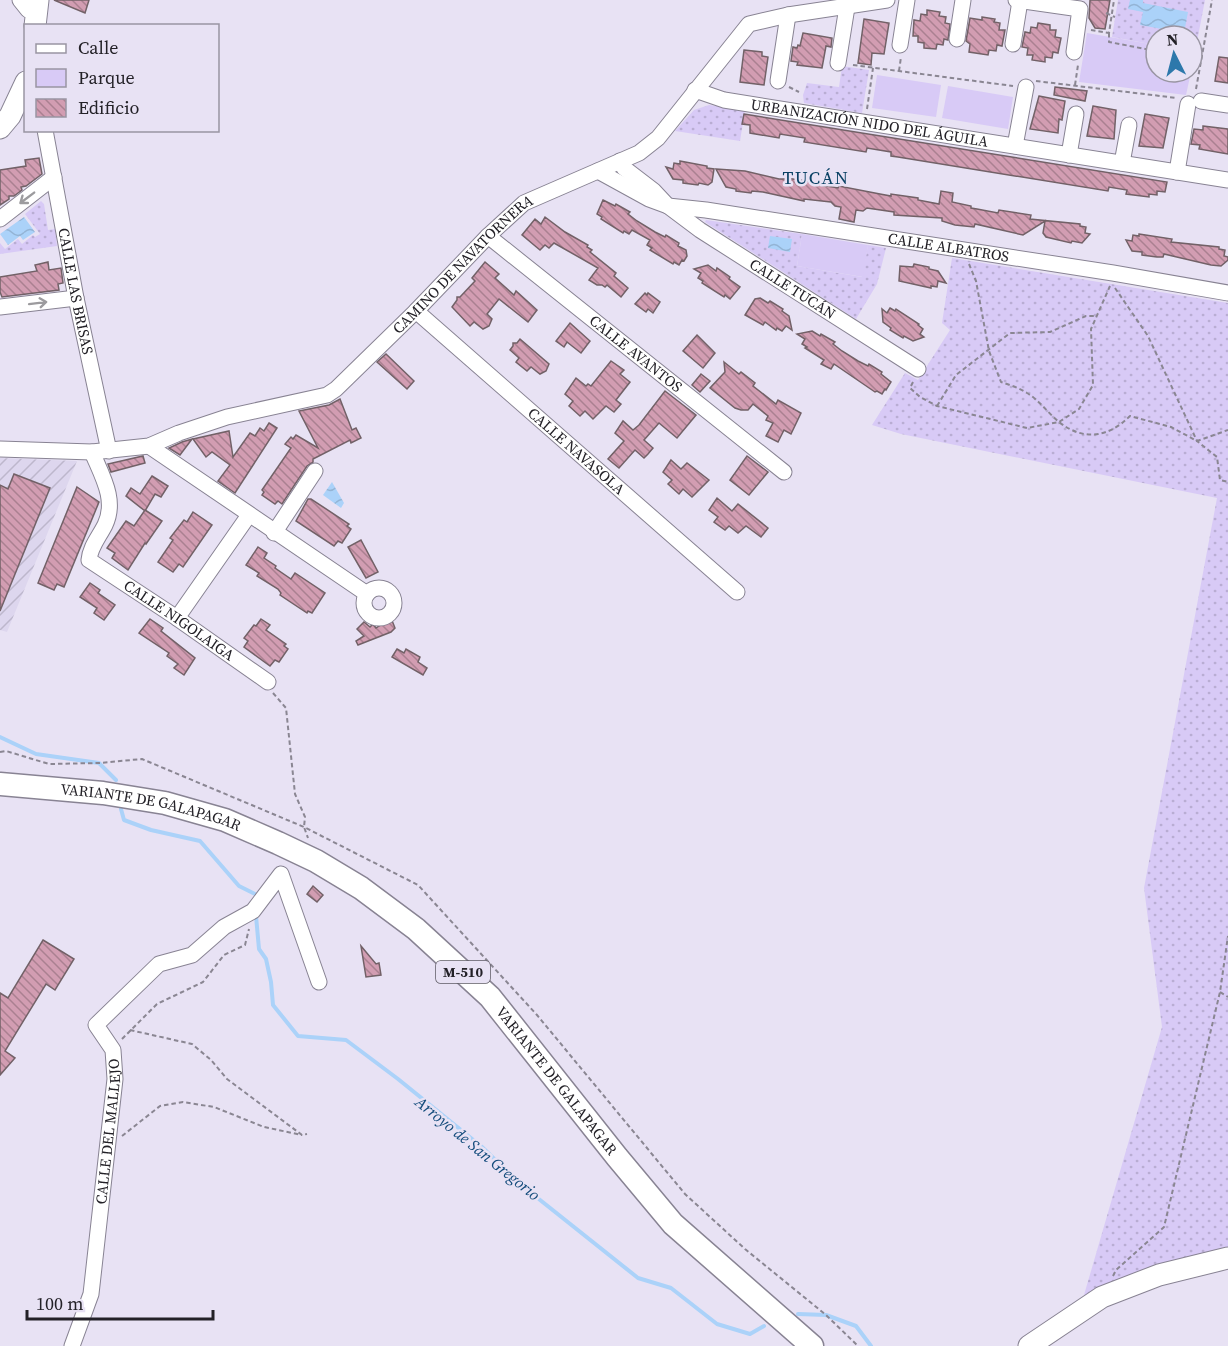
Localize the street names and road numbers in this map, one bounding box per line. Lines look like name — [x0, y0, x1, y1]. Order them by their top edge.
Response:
street label: URBANIZACIÓN NIDO DEL ÁGUILA — [749, 93, 990, 152]
street label: CAMINO DE NAVATORNERA — [388, 189, 536, 338]
street label: CALLE LAS BRISAS — [53, 226, 99, 357]
street label: CALLE ALBATROS — [886, 227, 1011, 267]
street label: CALLE TUCÁN — [746, 253, 840, 324]
street label: CALLE AVANTOS — [585, 310, 687, 397]
street label: CALLE NAVASOLA — [523, 403, 630, 499]
street label: CALLE NIGOLAIGA — [120, 575, 239, 665]
street label: VARIANTE DE GALAPAGAR — [60, 778, 245, 836]
road number: M-510 — [436, 961, 490, 983]
street label: VARIANTE DE GALAPAGAR — [491, 1002, 623, 1159]
street label: CALLE DEL MALLEJO — [90, 1058, 125, 1205]

